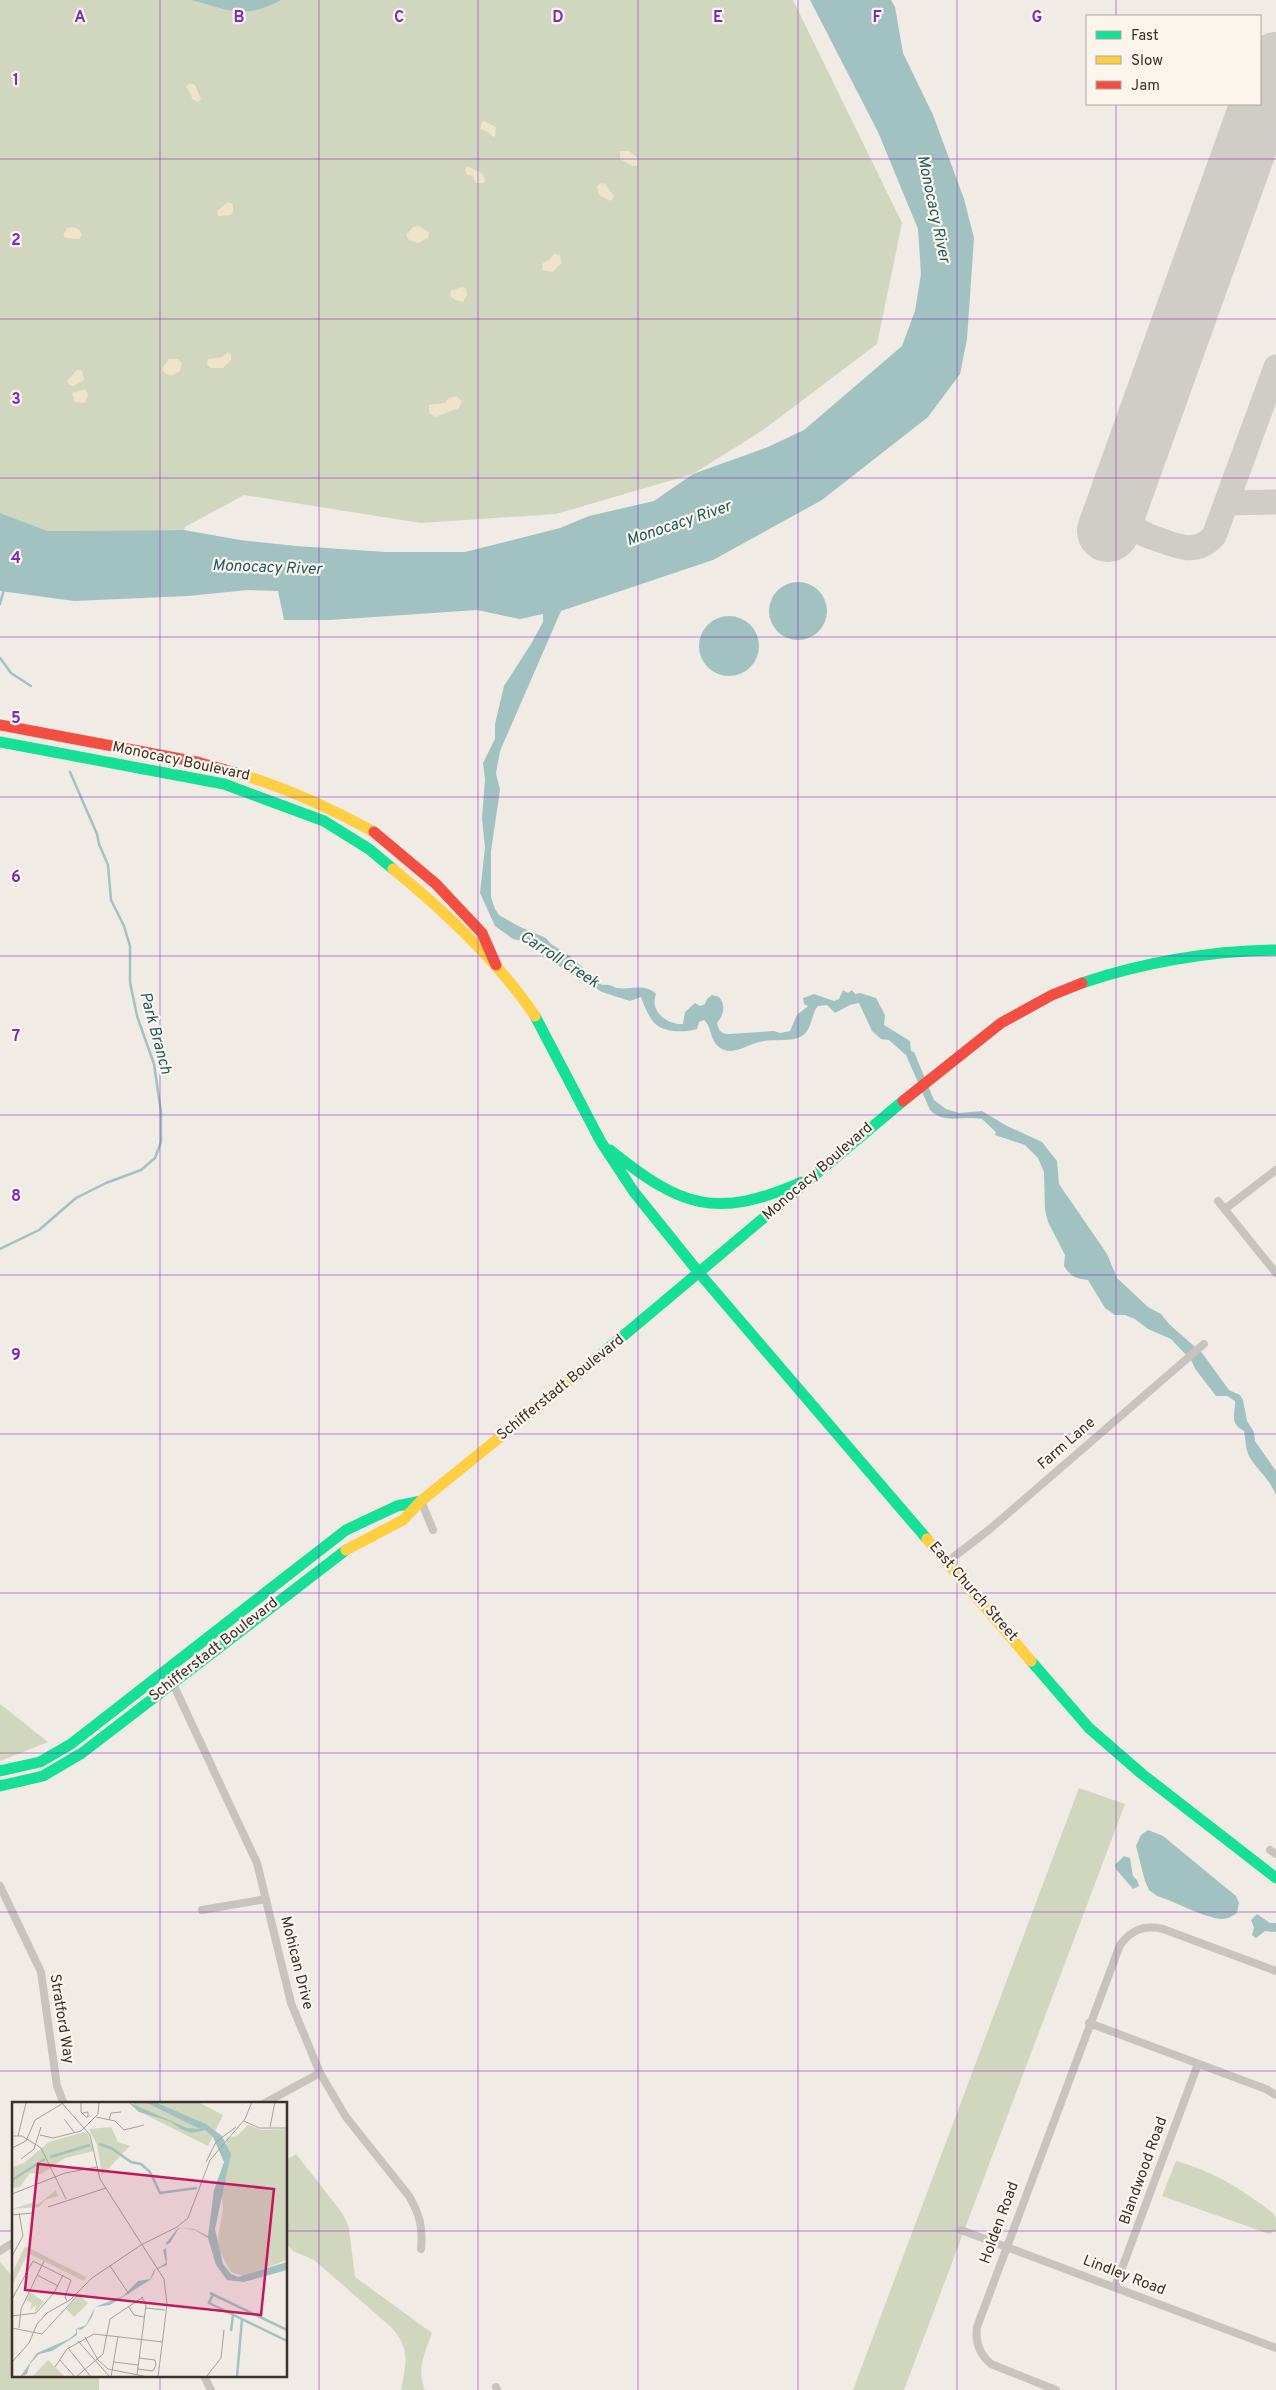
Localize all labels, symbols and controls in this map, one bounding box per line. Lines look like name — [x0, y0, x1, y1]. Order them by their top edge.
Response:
text: A — [74, 8, 86, 28]
text: B — [233, 8, 245, 28]
text: C — [394, 8, 404, 28]
text: D — [552, 8, 564, 28]
text: E — [713, 8, 723, 28]
text: F — [872, 8, 882, 28]
text: G — [1032, 8, 1042, 28]
legend — [1086, 15, 1261, 105]
text: Fast — [1131, 27, 1159, 46]
text: Slow — [1131, 52, 1163, 71]
text: 1 — [13, 71, 19, 91]
text: Jam — [1131, 77, 1160, 96]
water label: Monocacy River — [912, 153, 955, 267]
text: 2 — [11, 231, 21, 251]
text: 3 — [11, 390, 21, 410]
water label: Monocacy River — [624, 496, 736, 551]
text: 4 — [11, 549, 21, 569]
water label: Monocacy River — [212, 556, 324, 580]
text: 5 — [11, 709, 21, 729]
street label: Monocacy Boulevard — [111, 738, 251, 786]
text: 6 — [11, 868, 21, 888]
water label: Carroll Creek — [516, 927, 603, 994]
water label: Park Branch — [134, 990, 176, 1077]
text: 7 — [12, 1027, 20, 1047]
street label: Monocacy Boulevard — [759, 1119, 877, 1225]
text: 8 — [11, 1187, 21, 1207]
street label: Schifferstadt Boulevard — [493, 1331, 629, 1445]
text: 9 — [11, 1346, 21, 1366]
street label: Farm Lane — [1034, 1414, 1100, 1474]
street label: East Church Street — [925, 1538, 1021, 1646]
street label: Schifferstadt Boulevard — [146, 1594, 282, 1706]
street label: Mohican Drive — [275, 1914, 317, 2012]
street label: Stratford Way — [45, 1973, 77, 2065]
inset map — [12, 2102, 288, 2378]
street label: Blandwood Road — [1116, 2114, 1172, 2228]
street label: Holden Road — [976, 2179, 1024, 2267]
street label: Lindley Road — [1080, 2252, 1168, 2300]

